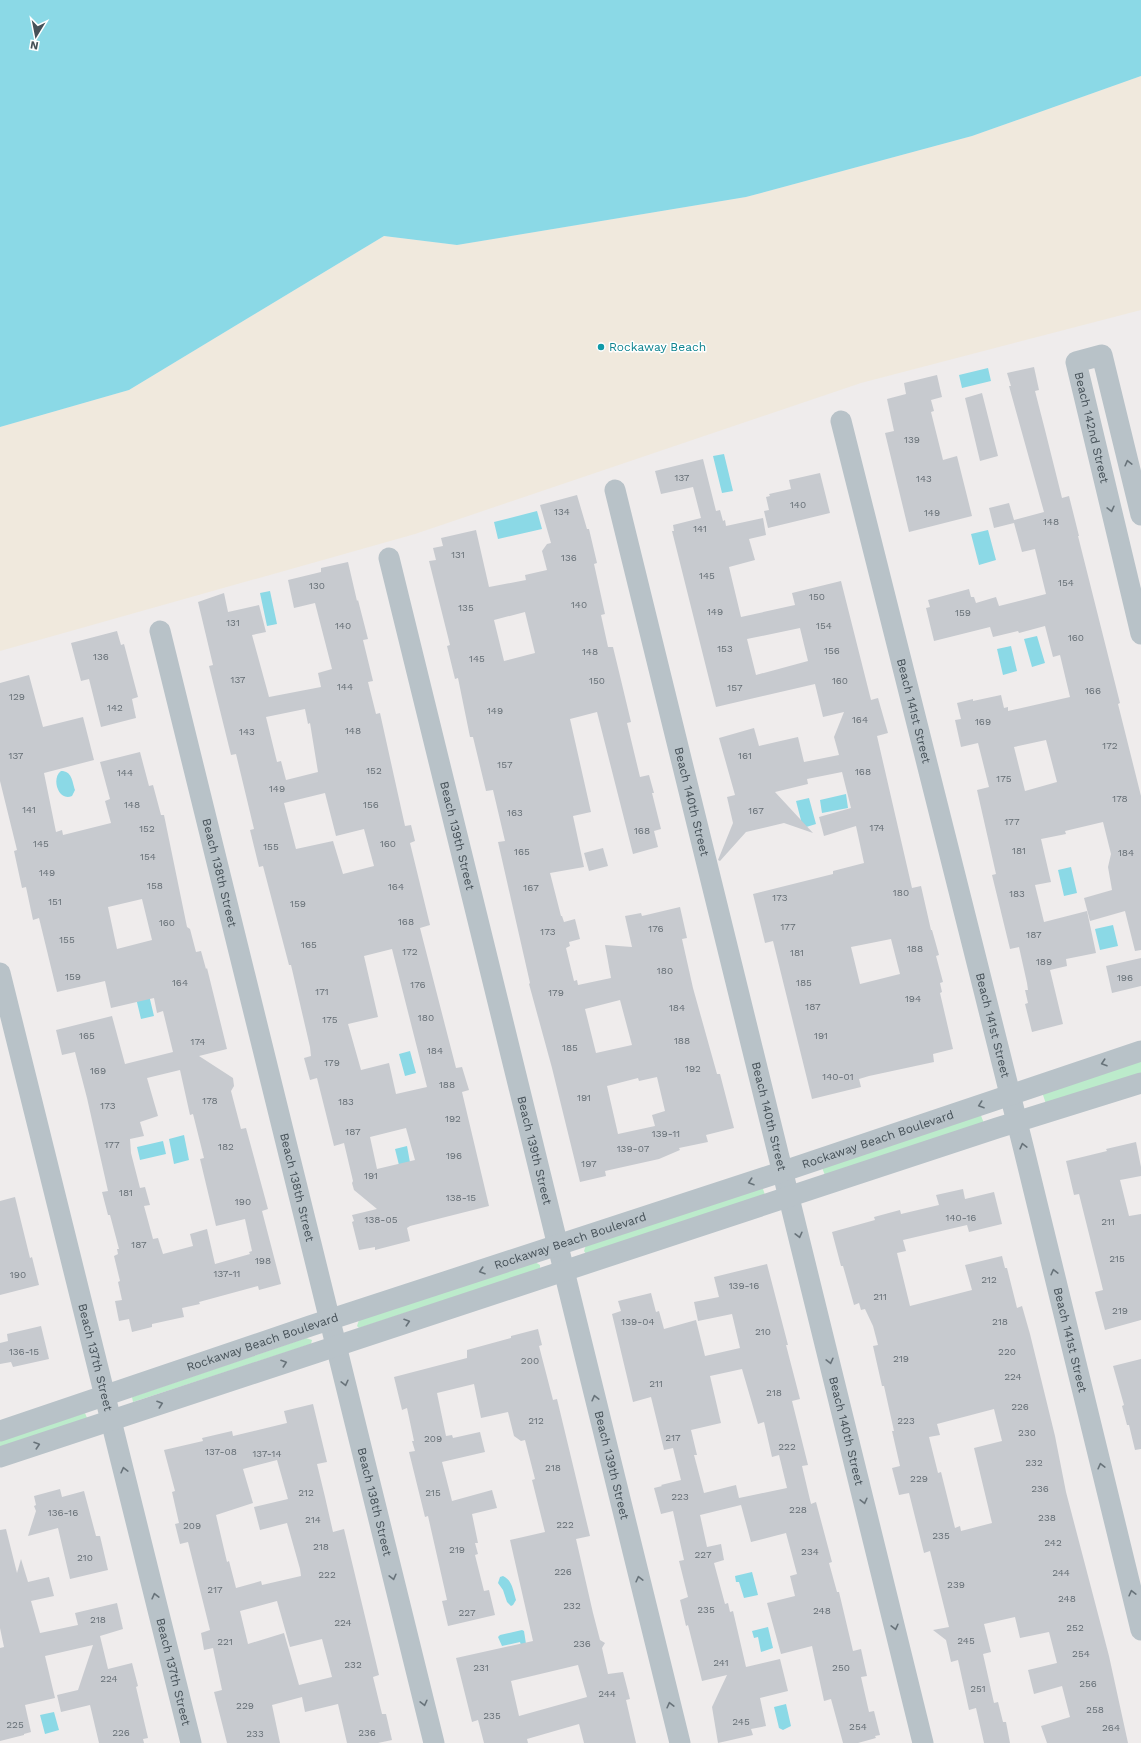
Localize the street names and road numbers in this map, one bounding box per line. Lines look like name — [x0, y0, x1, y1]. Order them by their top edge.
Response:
street label: Beach 142nd Street — [1072, 371, 1112, 485]
street label: Beach 141st Street — [894, 657, 934, 765]
street label: Beach 140th Street — [671, 746, 712, 858]
street label: Beach 139th Street — [437, 780, 477, 892]
street label: Beach 138th Street — [199, 817, 240, 929]
street label: Beach 141st Street — [973, 971, 1013, 1079]
street label: Beach 140th Street — [749, 1060, 789, 1172]
street label: Beach 139th Street — [514, 1095, 555, 1206]
street label: Rockaway Beach Boulevard — [800, 1107, 956, 1171]
street label: Beach 138th Street — [277, 1132, 317, 1243]
street label: Rockaway Beach Boulevard — [492, 1210, 648, 1272]
street label: Beach 141st Street — [1051, 1286, 1090, 1394]
street label: Beach 137th Street — [75, 1302, 115, 1413]
street label: Rockaway Beach Boulevard — [185, 1310, 340, 1374]
street label: Beach 140th Street — [826, 1375, 866, 1487]
street label: Beach 139th Street — [592, 1409, 632, 1521]
street label: Beach 138th Street — [354, 1446, 395, 1558]
street label: Beach 137th Street — [153, 1617, 193, 1727]

